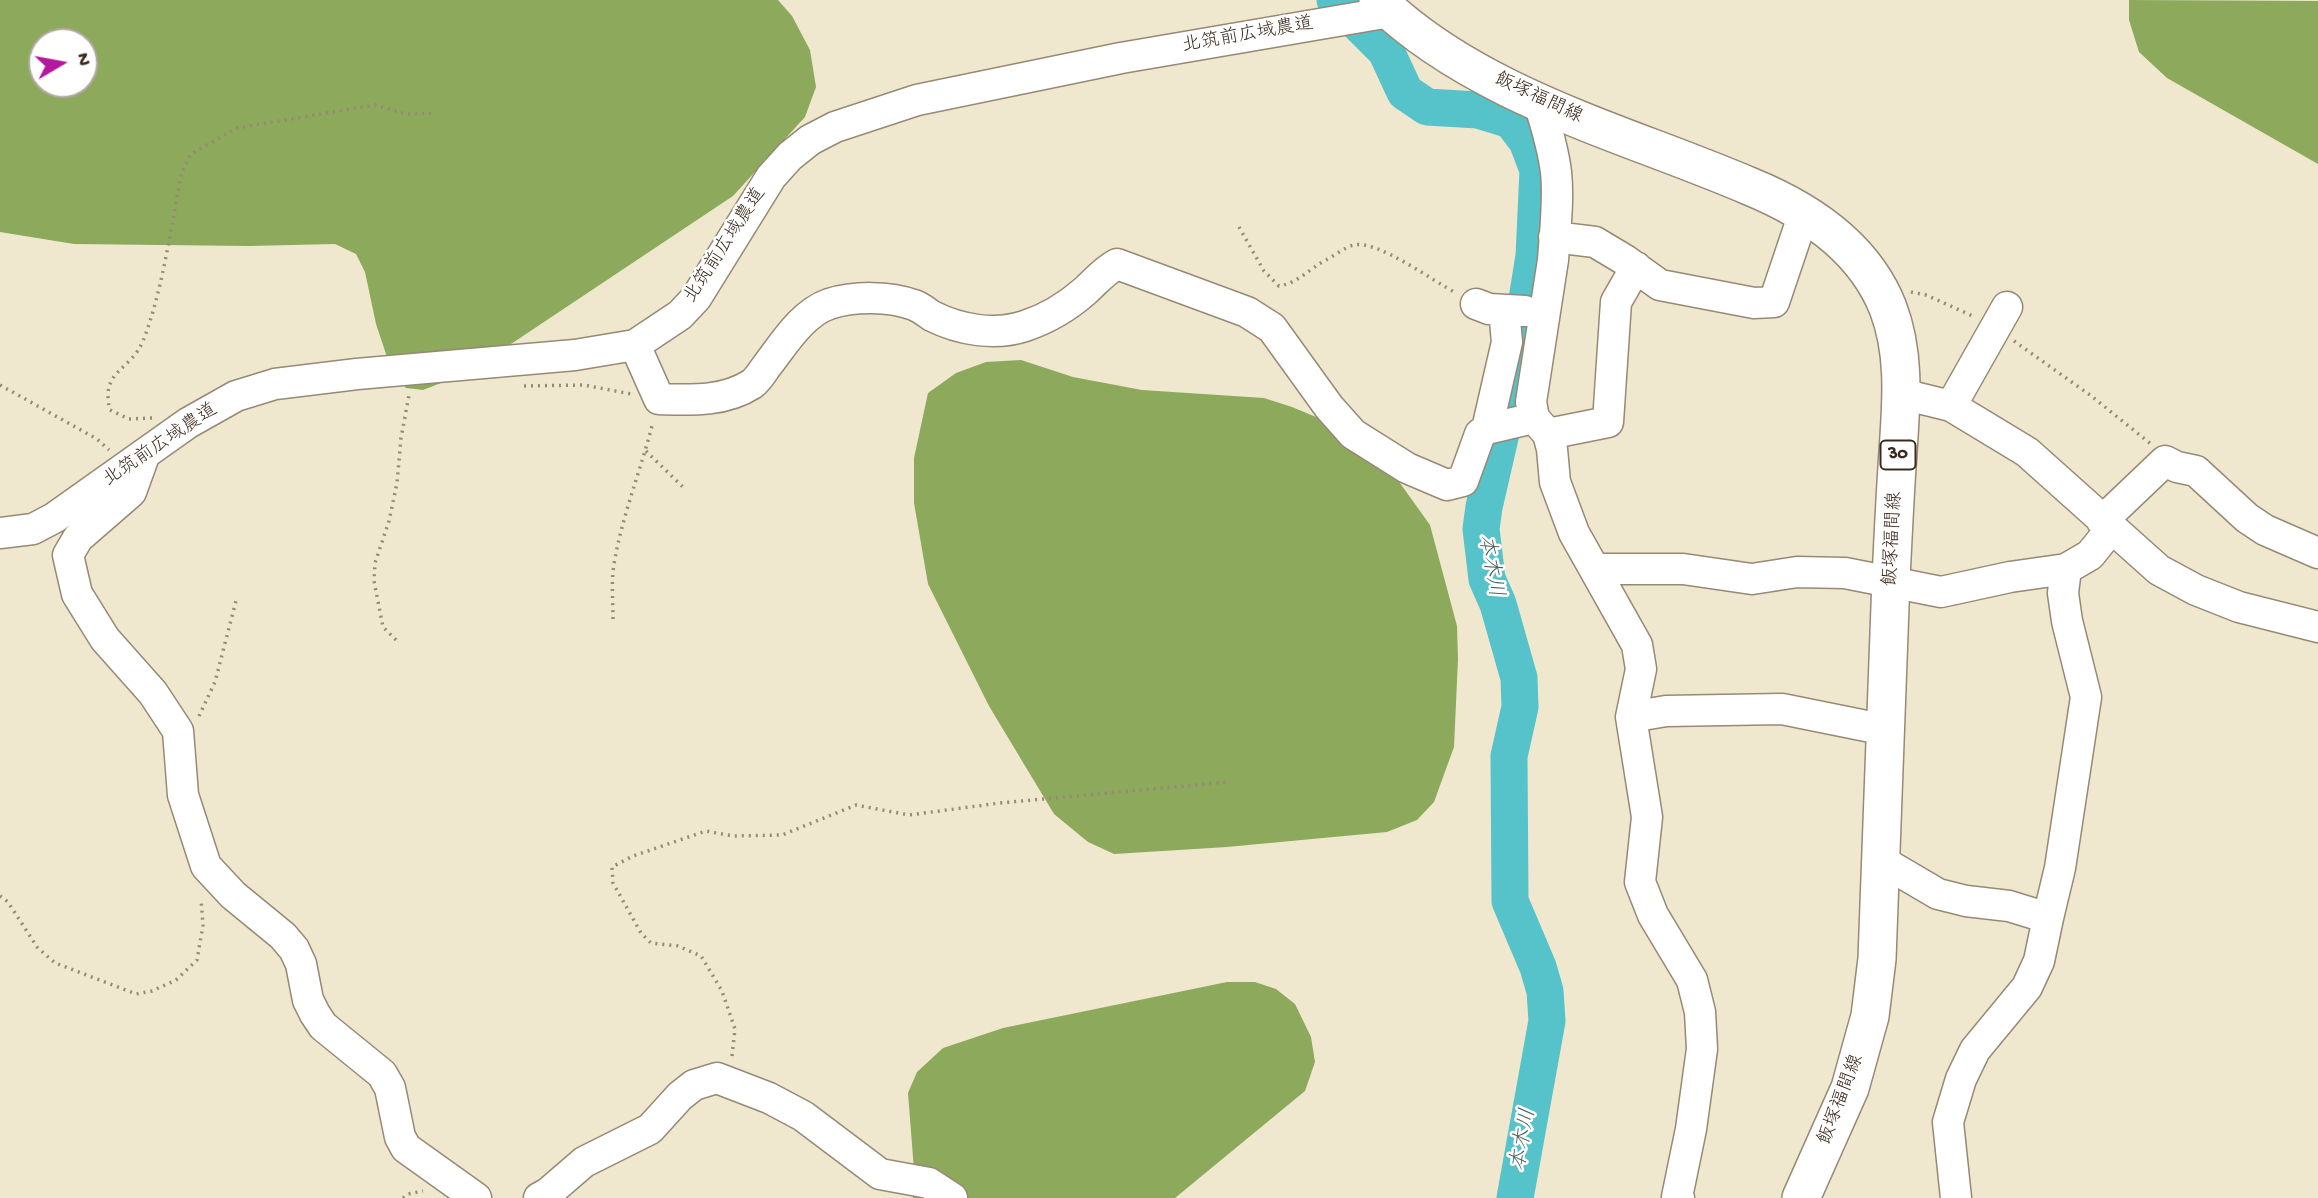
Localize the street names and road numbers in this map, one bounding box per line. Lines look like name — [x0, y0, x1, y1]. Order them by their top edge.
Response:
street label: 北筑前広域農道 — [1181, 13, 1315, 59]
street label: 飯塚福間線 — [1490, 69, 1586, 129]
street label: 北筑前広域農道 — [680, 184, 772, 308]
street label: 北筑前広域農道 — [99, 399, 223, 493]
road number: 30 — [1881, 440, 1916, 470]
street label: 飯塚福間線 — [1880, 491, 1908, 587]
street label: 飯塚福間線 — [1814, 1052, 1870, 1148]

